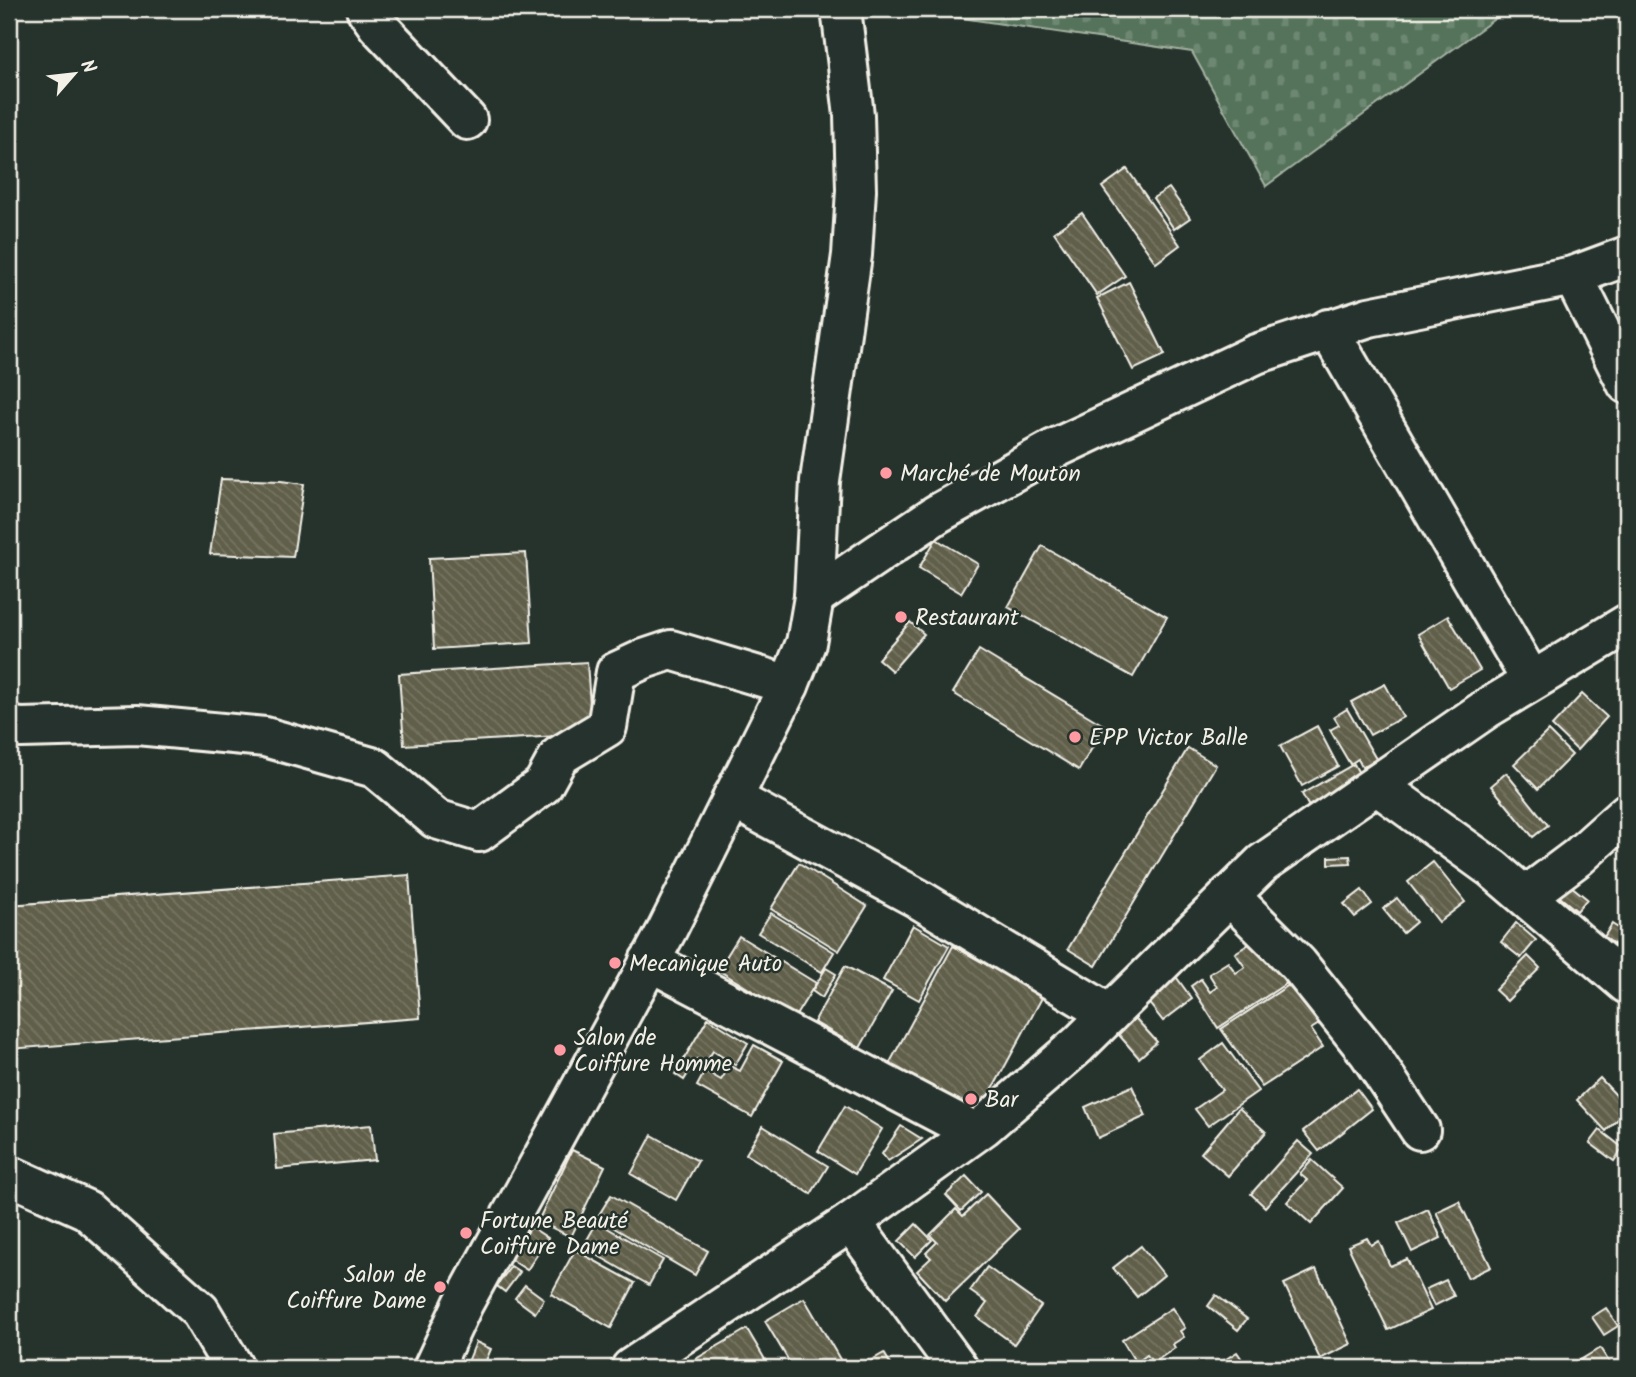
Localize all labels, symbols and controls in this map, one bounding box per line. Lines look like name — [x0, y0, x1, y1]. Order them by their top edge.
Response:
north arrow — [38, 38, 108, 108]
text: N — [71, 55, 103, 79]
place label: Marché de Mouton — [900, 457, 1081, 493]
marker: Marché de Mouton — [878, 465, 894, 481]
place label: Restaurant — [915, 601, 1020, 637]
marker: Restaurant — [893, 609, 909, 625]
place label: EPP Victor Balle — [1089, 721, 1248, 757]
marker: EPP Victor Balle — [1067, 729, 1083, 745]
place label: Mecanique Auto — [629, 947, 782, 983]
marker: Mecanique Auto — [607, 955, 623, 971]
place label: Salon de Coiffure Homme — [574, 1021, 732, 1083]
marker: Salon de Coiffure Homme — [552, 1042, 568, 1058]
place label: Bar — [985, 1083, 1019, 1119]
marker: Bar — [963, 1091, 979, 1107]
place label: Fortune Beauté Coiffure Dame — [480, 1204, 629, 1266]
marker: Fortune Beauté Coiffure Dame — [458, 1225, 474, 1241]
place label: Salon de Coiffure Dame — [287, 1258, 426, 1320]
marker: Salon de Coiffure Dame — [432, 1279, 448, 1295]

